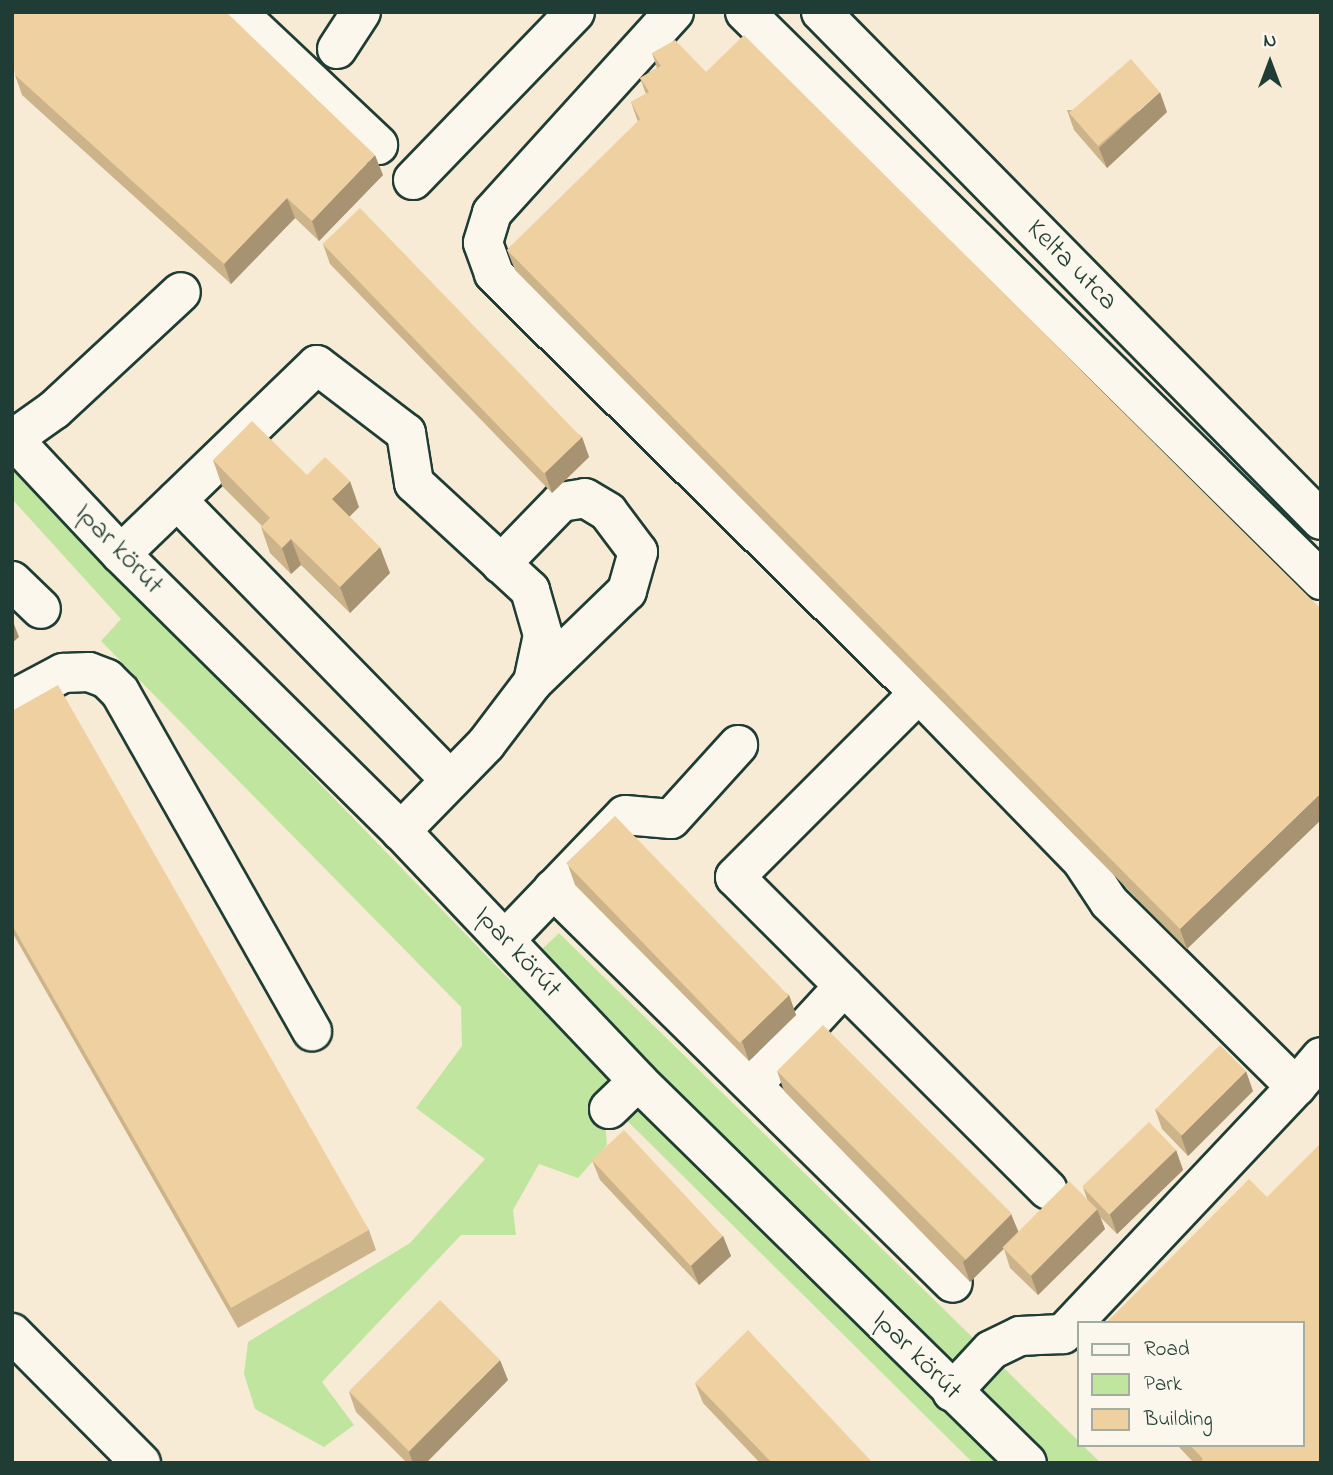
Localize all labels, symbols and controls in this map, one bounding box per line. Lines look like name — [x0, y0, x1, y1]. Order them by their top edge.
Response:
north arrow — [1235, 28, 1305, 98]
text: N — [1264, 28, 1276, 55]
street label: Kelta utca — [1018, 213, 1124, 319]
street label: Ipar körút — [67, 498, 169, 602]
street label: Ipar körút — [466, 900, 568, 1006]
street label: Ipar körút — [864, 1304, 968, 1408]
legend — [1078, 1321, 1305, 1447]
text: Road — [1144, 1335, 1190, 1365]
text: Park — [1144, 1370, 1182, 1400]
text: Building — [1144, 1405, 1213, 1435]

